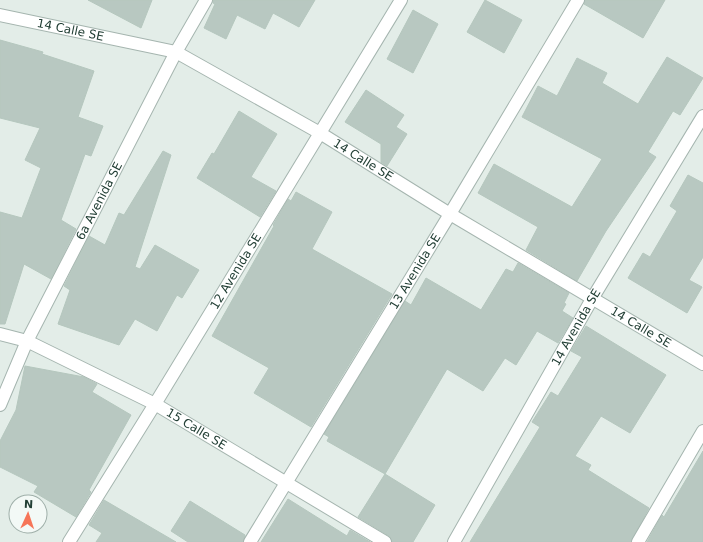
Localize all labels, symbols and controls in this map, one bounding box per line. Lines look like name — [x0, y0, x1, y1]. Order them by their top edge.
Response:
street label: 14 Calle SE — [36, 16, 105, 44]
street label: 14 Calle SE — [331, 136, 396, 184]
street label: 6a Avenida SE — [73, 160, 125, 242]
street label: 12 Avenida SE — [207, 231, 264, 312]
street label: 13 Avenida SE — [387, 231, 443, 312]
street label: 14 Avenida SE — [549, 286, 603, 368]
street label: 14 Calle SE — [608, 304, 674, 350]
street label: 15 Calle SE — [164, 405, 229, 452]
north arrow — [8, 494, 48, 534]
text: N — [24, 498, 33, 511]

